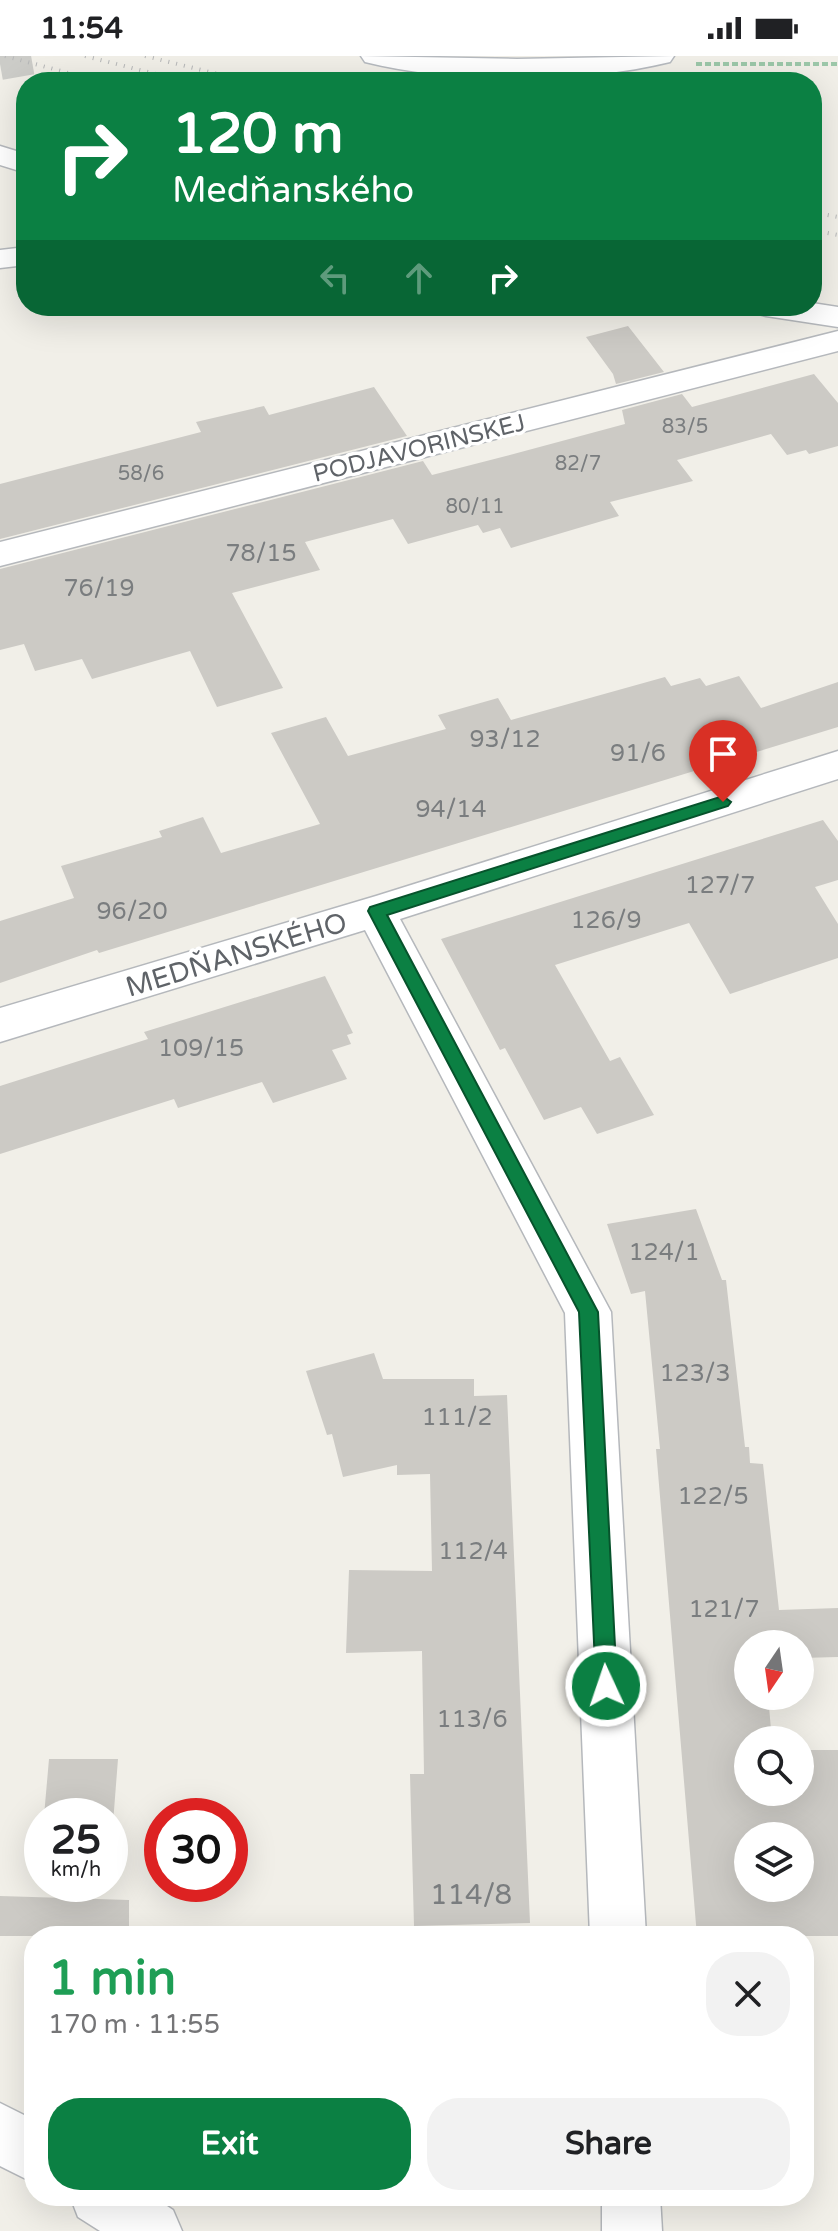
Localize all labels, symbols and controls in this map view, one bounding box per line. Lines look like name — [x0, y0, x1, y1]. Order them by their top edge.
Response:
text: 11:54 — [40, 10, 123, 47]
text: 120 m — [172, 101, 343, 168]
icon: right — [40, 104, 144, 208]
text: Medňanského — [172, 169, 414, 212]
icon: left — [313, 256, 357, 300]
icon: ahead — [397, 256, 441, 300]
icon: right — [481, 256, 525, 300]
street label: PODJAVORINSKEJ — [310, 408, 528, 489]
house number: 83/5 — [662, 415, 708, 439]
house number: 82/7 — [555, 452, 601, 476]
house number: 58/6 — [118, 462, 164, 486]
house number: 80/11 — [445, 495, 505, 519]
house number: 78/15 — [226, 539, 296, 568]
house number: 76/19 — [64, 574, 134, 603]
pin — [689, 720, 757, 802]
house number: 93/12 — [470, 725, 540, 754]
icon: arrive — [701, 732, 745, 776]
house number: 91/6 — [610, 739, 666, 768]
house number: 94/14 — [416, 795, 486, 824]
house number: 127/7 — [685, 871, 755, 900]
house number: 96/20 — [97, 897, 167, 926]
street label: MEDŇANSKÉHO — [122, 905, 351, 1005]
house number: 126/9 — [571, 906, 641, 935]
house number: 109/15 — [158, 1034, 244, 1063]
house number: 124/1 — [629, 1238, 699, 1267]
house number: 123/3 — [660, 1359, 730, 1388]
house number: 111/2 — [422, 1403, 492, 1432]
house number: 122/5 — [678, 1482, 748, 1511]
house number: 112/4 — [438, 1537, 508, 1566]
house number: 121/7 — [688, 1595, 760, 1624]
north arrow — [734, 1630, 814, 1710]
map controls — [734, 1630, 814, 1902]
position arrow — [564, 1644, 648, 1728]
house number: 113/6 — [437, 1705, 507, 1734]
button: search — [734, 1726, 814, 1806]
speed limit sign: 30 — [144, 1798, 248, 1902]
text: 25 — [51, 1816, 101, 1864]
button: layers — [734, 1822, 814, 1902]
text: km/h — [51, 1858, 101, 1882]
house number: 114/8 — [430, 1878, 512, 1912]
text: 1 min — [48, 1950, 176, 2008]
button: close — [706, 1952, 790, 2036]
text: 170 m · 11:55 — [48, 2009, 220, 2040]
button: Exit — [48, 2098, 411, 2190]
button: Share — [427, 2098, 790, 2190]

